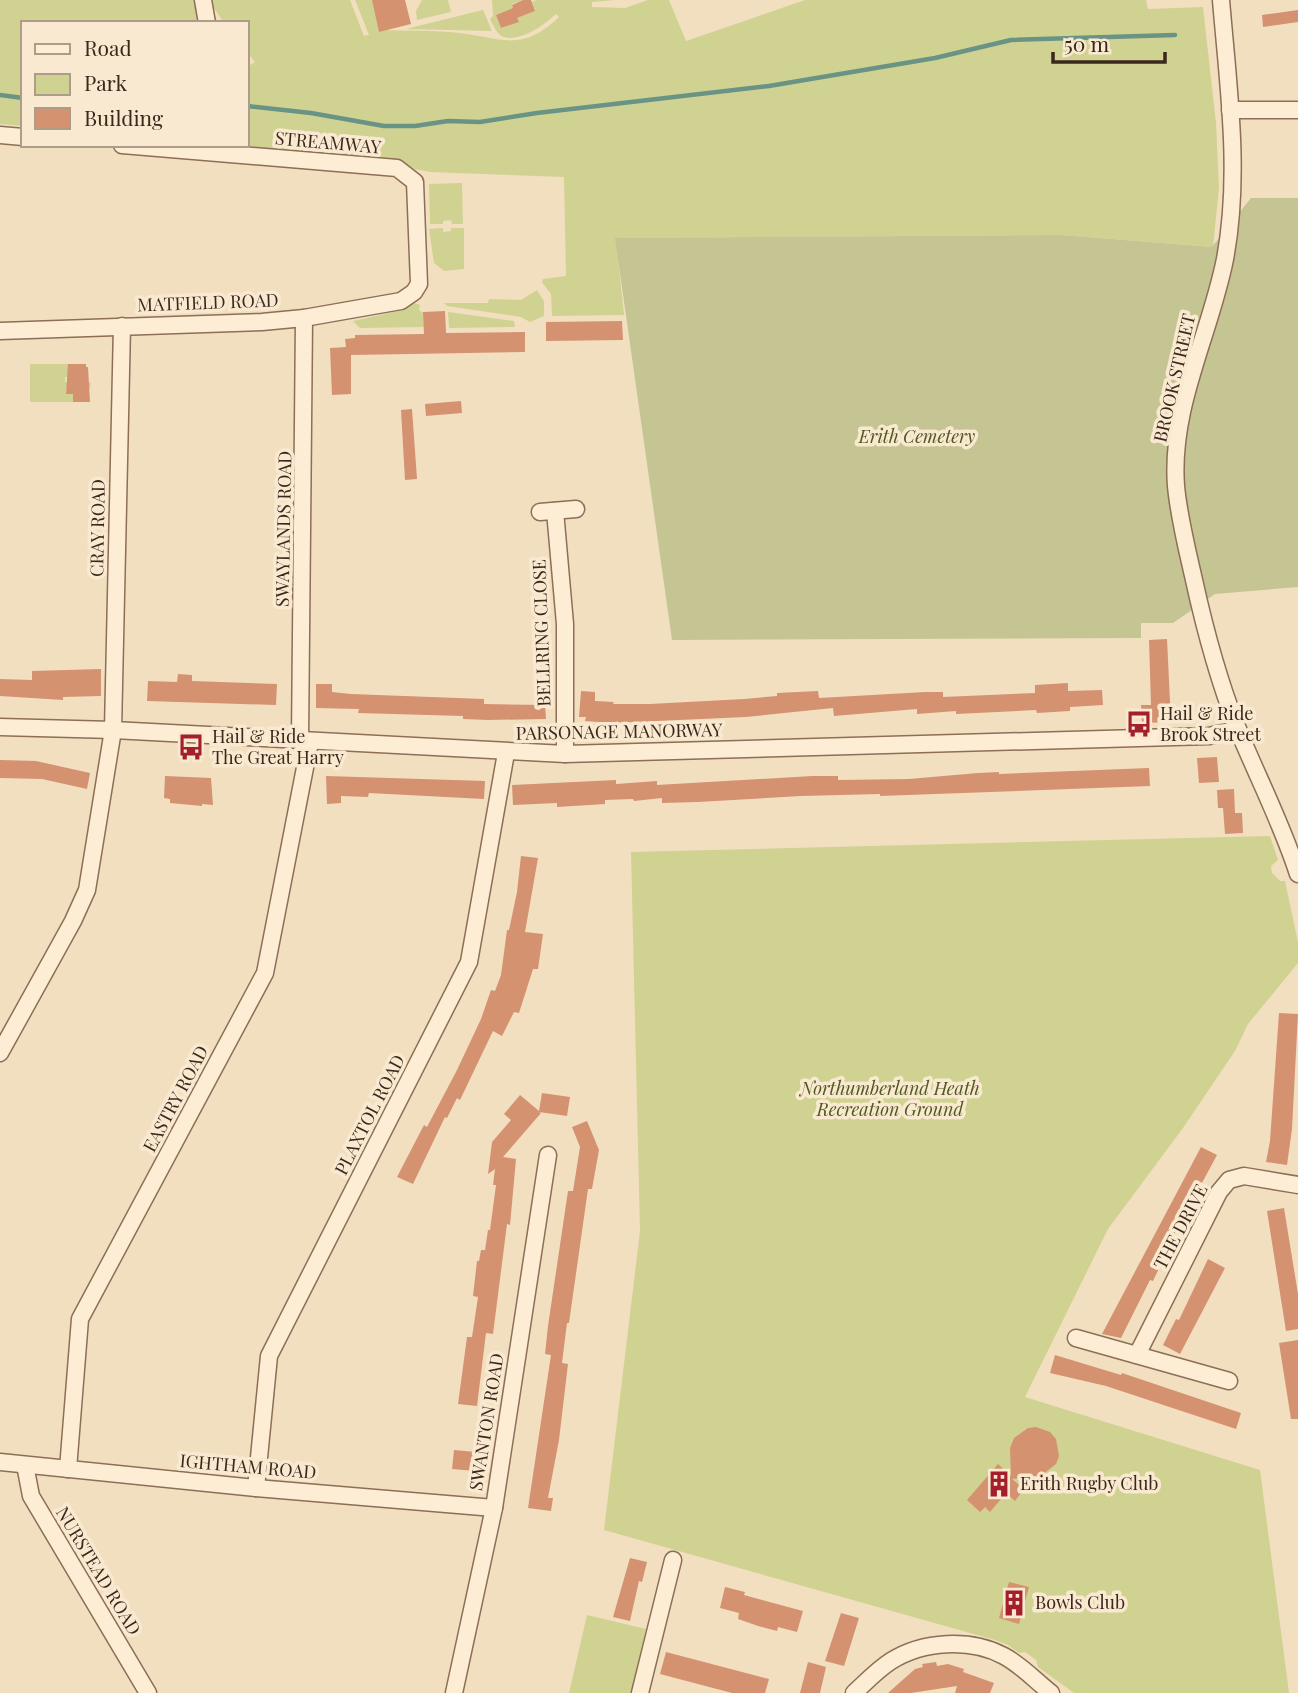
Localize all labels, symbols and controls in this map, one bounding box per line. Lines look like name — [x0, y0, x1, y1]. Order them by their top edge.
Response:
legend — [21, 21, 248, 147]
scale bar — [1053, 21, 1165, 65]
text: 50 m — [1064, 29, 1110, 57]
text: Road — [84, 33, 132, 61]
text: Park — [84, 68, 128, 96]
text: Building — [84, 103, 163, 131]
street label: STREAMWAY — [274, 125, 383, 159]
street label: MATFIELD ROAD — [137, 288, 279, 316]
street label: BROOK STREET — [1148, 311, 1200, 444]
park label: Erith Cemetery — [858, 424, 976, 448]
street label: SWAYLANDS ROAD — [270, 451, 296, 607]
street label: CRAY ROAD — [84, 479, 110, 577]
street label: BELLRING CLOSE — [526, 559, 556, 707]
place label: Hail & Ride Brook Street — [1160, 701, 1261, 746]
bus stop icon: Hail & Ride Brook Street — [1124, 709, 1154, 739]
street label: PARSONAGE MANORWAY — [515, 717, 723, 745]
place label: Hail & Ride The Great Harry — [212, 724, 344, 769]
bus stop icon: Hail & Ride The Great Harry — [176, 732, 206, 762]
street label: EASTRY ROAD — [137, 1041, 213, 1156]
street label: PLAXTOL ROAD — [328, 1050, 410, 1179]
park label: Northumberland Heath Recreation Ground — [798, 1076, 980, 1121]
street label: THE DRIVE — [1148, 1180, 1213, 1273]
street label: SWANTON ROAD — [463, 1351, 509, 1492]
street label: IGHTHAM ROAD — [179, 1448, 317, 1484]
building icon: Erith Rugby Club — [984, 1469, 1014, 1499]
place label: Erith Rugby Club — [1020, 1471, 1159, 1495]
street label: NURSTEAD ROAD — [51, 1502, 147, 1639]
building icon: Bowls Club — [999, 1588, 1029, 1618]
place label: Bowls Club — [1035, 1590, 1125, 1614]

